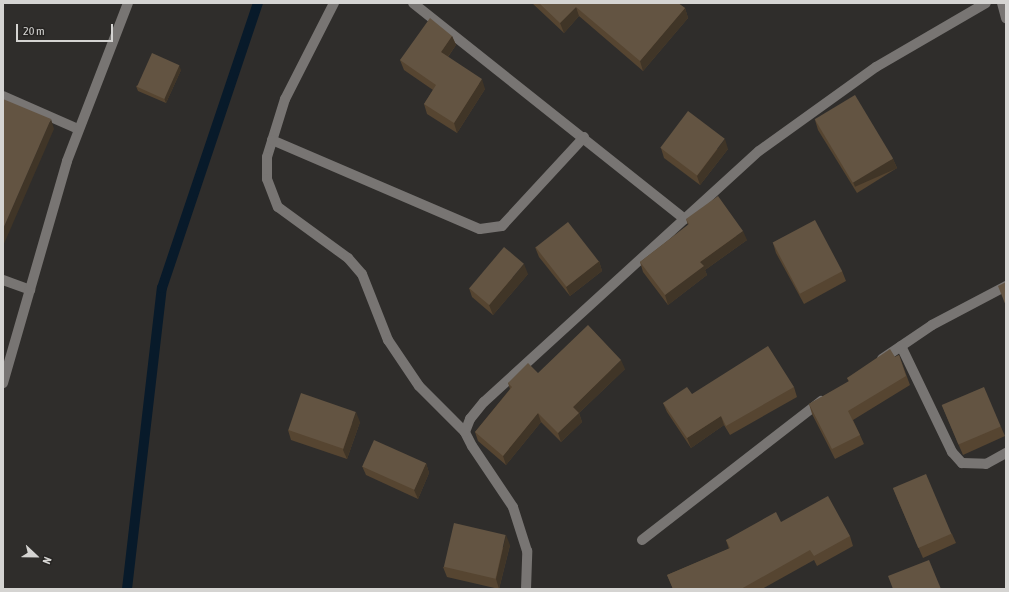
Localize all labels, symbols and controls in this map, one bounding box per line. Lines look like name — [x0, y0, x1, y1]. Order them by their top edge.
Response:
scale bar — [18, 16, 115, 42]
text: 20 m — [23, 24, 45, 38]
north arrow — [16, 536, 56, 576]
text: N — [40, 555, 54, 566]

